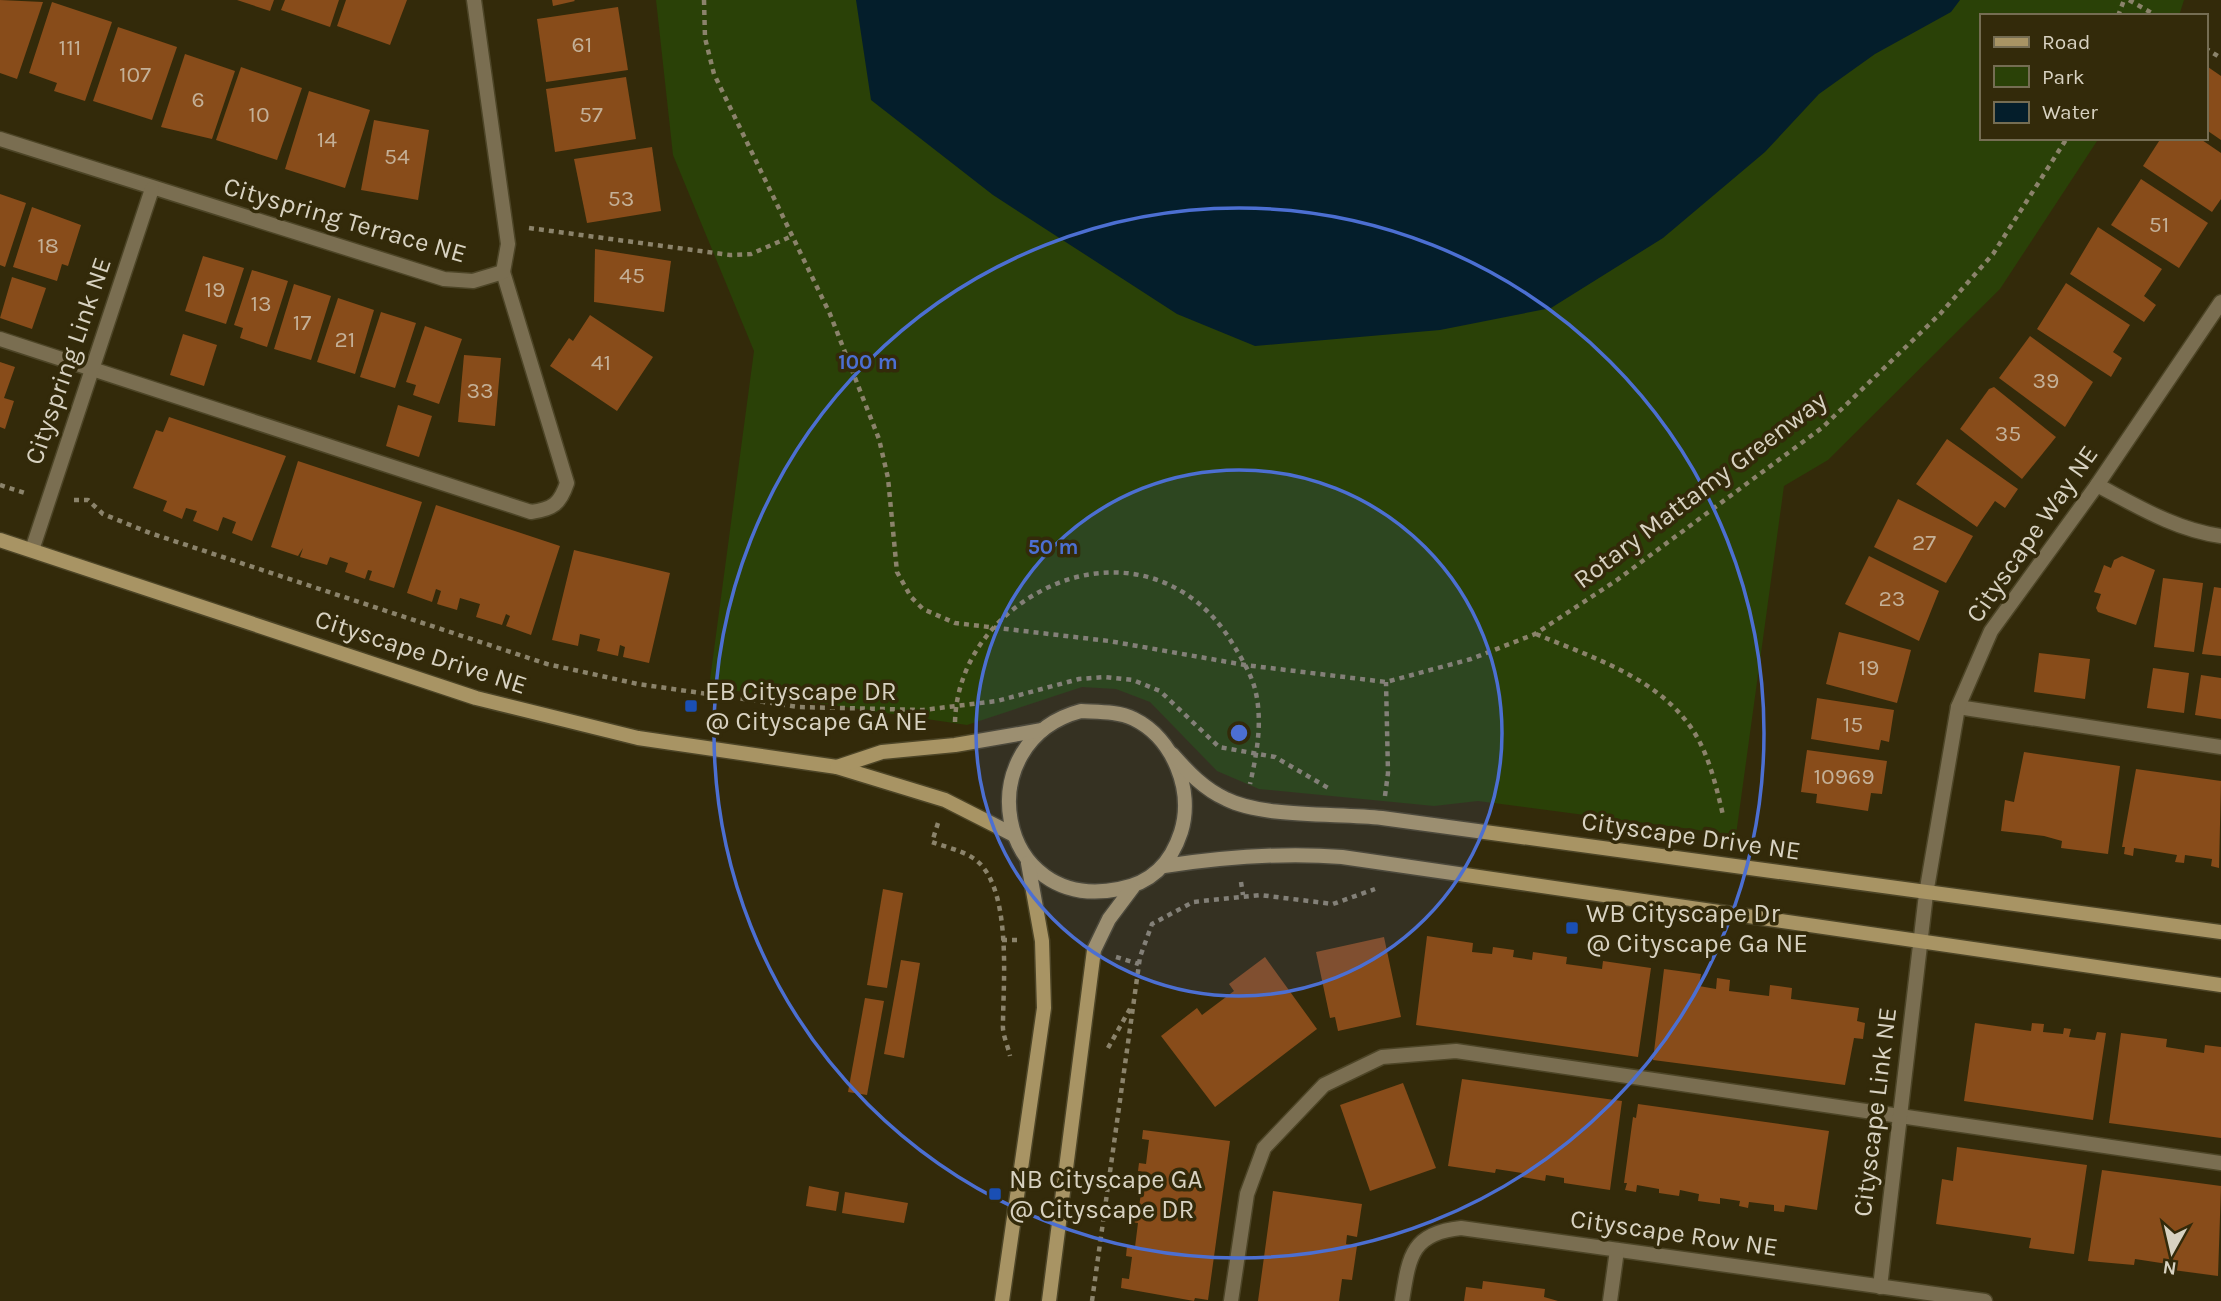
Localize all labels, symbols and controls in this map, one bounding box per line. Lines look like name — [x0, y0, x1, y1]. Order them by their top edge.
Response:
legend — [1980, 14, 2207, 140]
text: Road — [2042, 30, 2090, 54]
house number: 61 — [572, 31, 592, 58]
house number: 111 — [59, 34, 81, 61]
house number: 107 — [119, 61, 151, 88]
text: Park — [2042, 65, 2085, 89]
house number: 6 — [191, 86, 205, 113]
text: Water — [2042, 100, 2098, 124]
house number: 10 — [248, 101, 270, 128]
house number: 57 — [579, 101, 603, 128]
house number: 14 — [317, 126, 337, 153]
house number: 54 — [384, 143, 410, 170]
street label: Cityspring Terrace NE — [220, 171, 470, 269]
house number: 53 — [608, 185, 634, 212]
house number: 51 — [2149, 211, 2169, 238]
house number: 18 — [37, 232, 59, 259]
street label: Cityspring Link NE — [18, 253, 118, 469]
house number: 45 — [619, 262, 645, 289]
house number: 19 — [205, 276, 225, 303]
house number: 13 — [250, 290, 272, 317]
house number: 17 — [293, 309, 311, 336]
house number: 21 — [335, 326, 355, 353]
house number: 41 — [591, 349, 611, 376]
text: 100 m — [838, 350, 898, 374]
house number: 39 — [2033, 367, 2059, 394]
house number: 33 — [466, 377, 494, 404]
street label: Rotary Mattamy Greenway — [1567, 385, 1833, 595]
house number: 35 — [1995, 420, 2021, 447]
street label: Cityscape Way NE — [1959, 439, 2105, 629]
house number: 27 — [1912, 529, 1936, 556]
text: 50 m — [1028, 535, 1078, 559]
house number: 23 — [1879, 585, 1905, 612]
street label: Cityscape Drive NE — [311, 603, 531, 701]
house number: 19 — [1859, 654, 1879, 681]
place label: EB Cityscape DR @ Cityscape GA NE — [705, 676, 928, 737]
marker: EB Cityscape DR @ Cityscape GA NE — [683, 698, 699, 714]
house number: 15 — [1843, 711, 1863, 738]
centre of rings — [1227, 721, 1251, 745]
house number: 10969 — [1813, 763, 1875, 790]
street label: Cityscape Drive NE — [1579, 805, 1803, 867]
place label: WB Cityscape Dr @ Cityscape Ga NE — [1586, 898, 1808, 959]
marker: WB Cityscape Dr @ Cityscape Ga NE — [1564, 920, 1580, 936]
street label: Cityscape Link NE — [1847, 1006, 1903, 1218]
place label: NB Cityscape GA @ Cityscape DR — [1009, 1164, 1203, 1225]
marker: NB Cityscape GA @ Cityscape DR — [987, 1186, 1003, 1202]
street label: Cityscape Row NE — [1568, 1203, 1780, 1263]
north arrow — [2137, 1217, 2207, 1287]
text: N — [2161, 1256, 2178, 1280]

